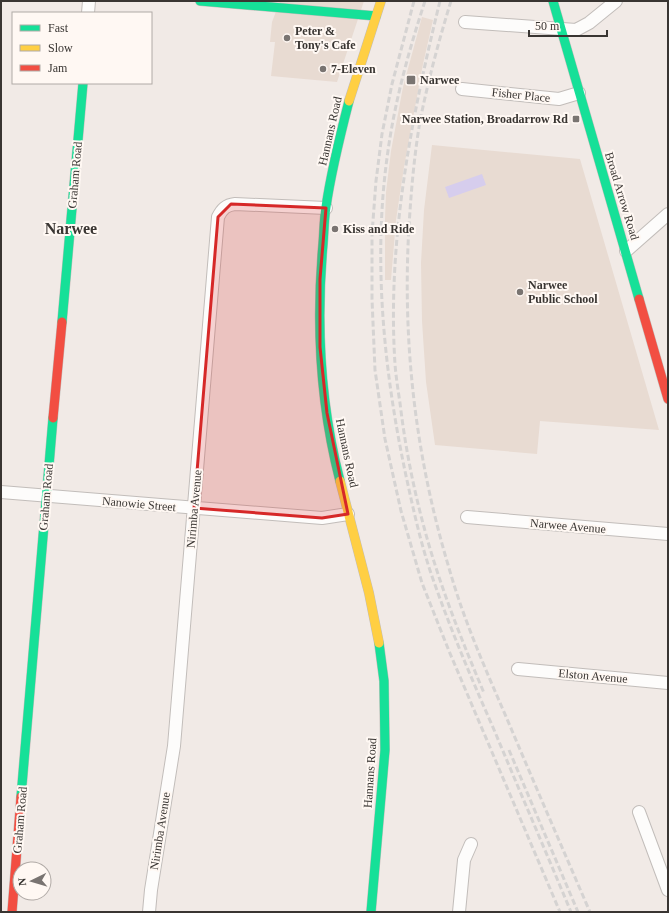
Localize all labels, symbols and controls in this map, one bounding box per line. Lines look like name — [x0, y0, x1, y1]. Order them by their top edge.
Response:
legend — [12, 12, 152, 84]
scale bar — [529, 12, 607, 38]
text: 50 m — [535, 19, 560, 33]
text: Fast — [48, 21, 69, 35]
place label: Peter & Tony's Cafe — [295, 24, 356, 52]
marker: Peter & Tony's Cafe — [282, 33, 292, 43]
text: Slow — [48, 41, 73, 55]
text: Jam — [48, 61, 68, 75]
place label: 7-Eleven — [331, 62, 376, 76]
marker: 7-Eleven — [318, 64, 328, 74]
place label: Narwee — [420, 73, 460, 87]
marker: Narwee — [405, 74, 417, 86]
street label: Fisher Place — [491, 85, 551, 105]
street label: Hannans Road — [315, 95, 345, 167]
place label: Narwee Station, Broadarrow Rd — [402, 112, 568, 126]
marker: Narwee Station, Broadarrow Rd — [571, 114, 581, 124]
street label: Graham Road — [65, 141, 85, 209]
street label: Broad Arrow Road — [602, 150, 642, 242]
district label: Narwee — [45, 220, 97, 237]
place label: Kiss and Ride — [343, 222, 415, 236]
marker: Kiss and Ride — [330, 224, 340, 234]
place label: Narwee Public School — [528, 278, 598, 306]
marker: Narwee Public School — [515, 287, 525, 297]
street label: Hannans Road — [333, 417, 361, 489]
street label: Graham Road — [36, 463, 56, 531]
street label: Nirimba Avenue — [184, 469, 204, 549]
street label: Nanowie Street — [101, 494, 177, 514]
street label: Narwee Avenue — [529, 516, 607, 536]
street label: Elston Avenue — [558, 666, 628, 686]
street label: Hannans Road — [361, 737, 379, 809]
street label: Graham Road — [10, 786, 30, 854]
street label: Nirimba Avenue — [147, 791, 173, 871]
north arrow — [12, 861, 52, 901]
text: N — [16, 877, 28, 886]

